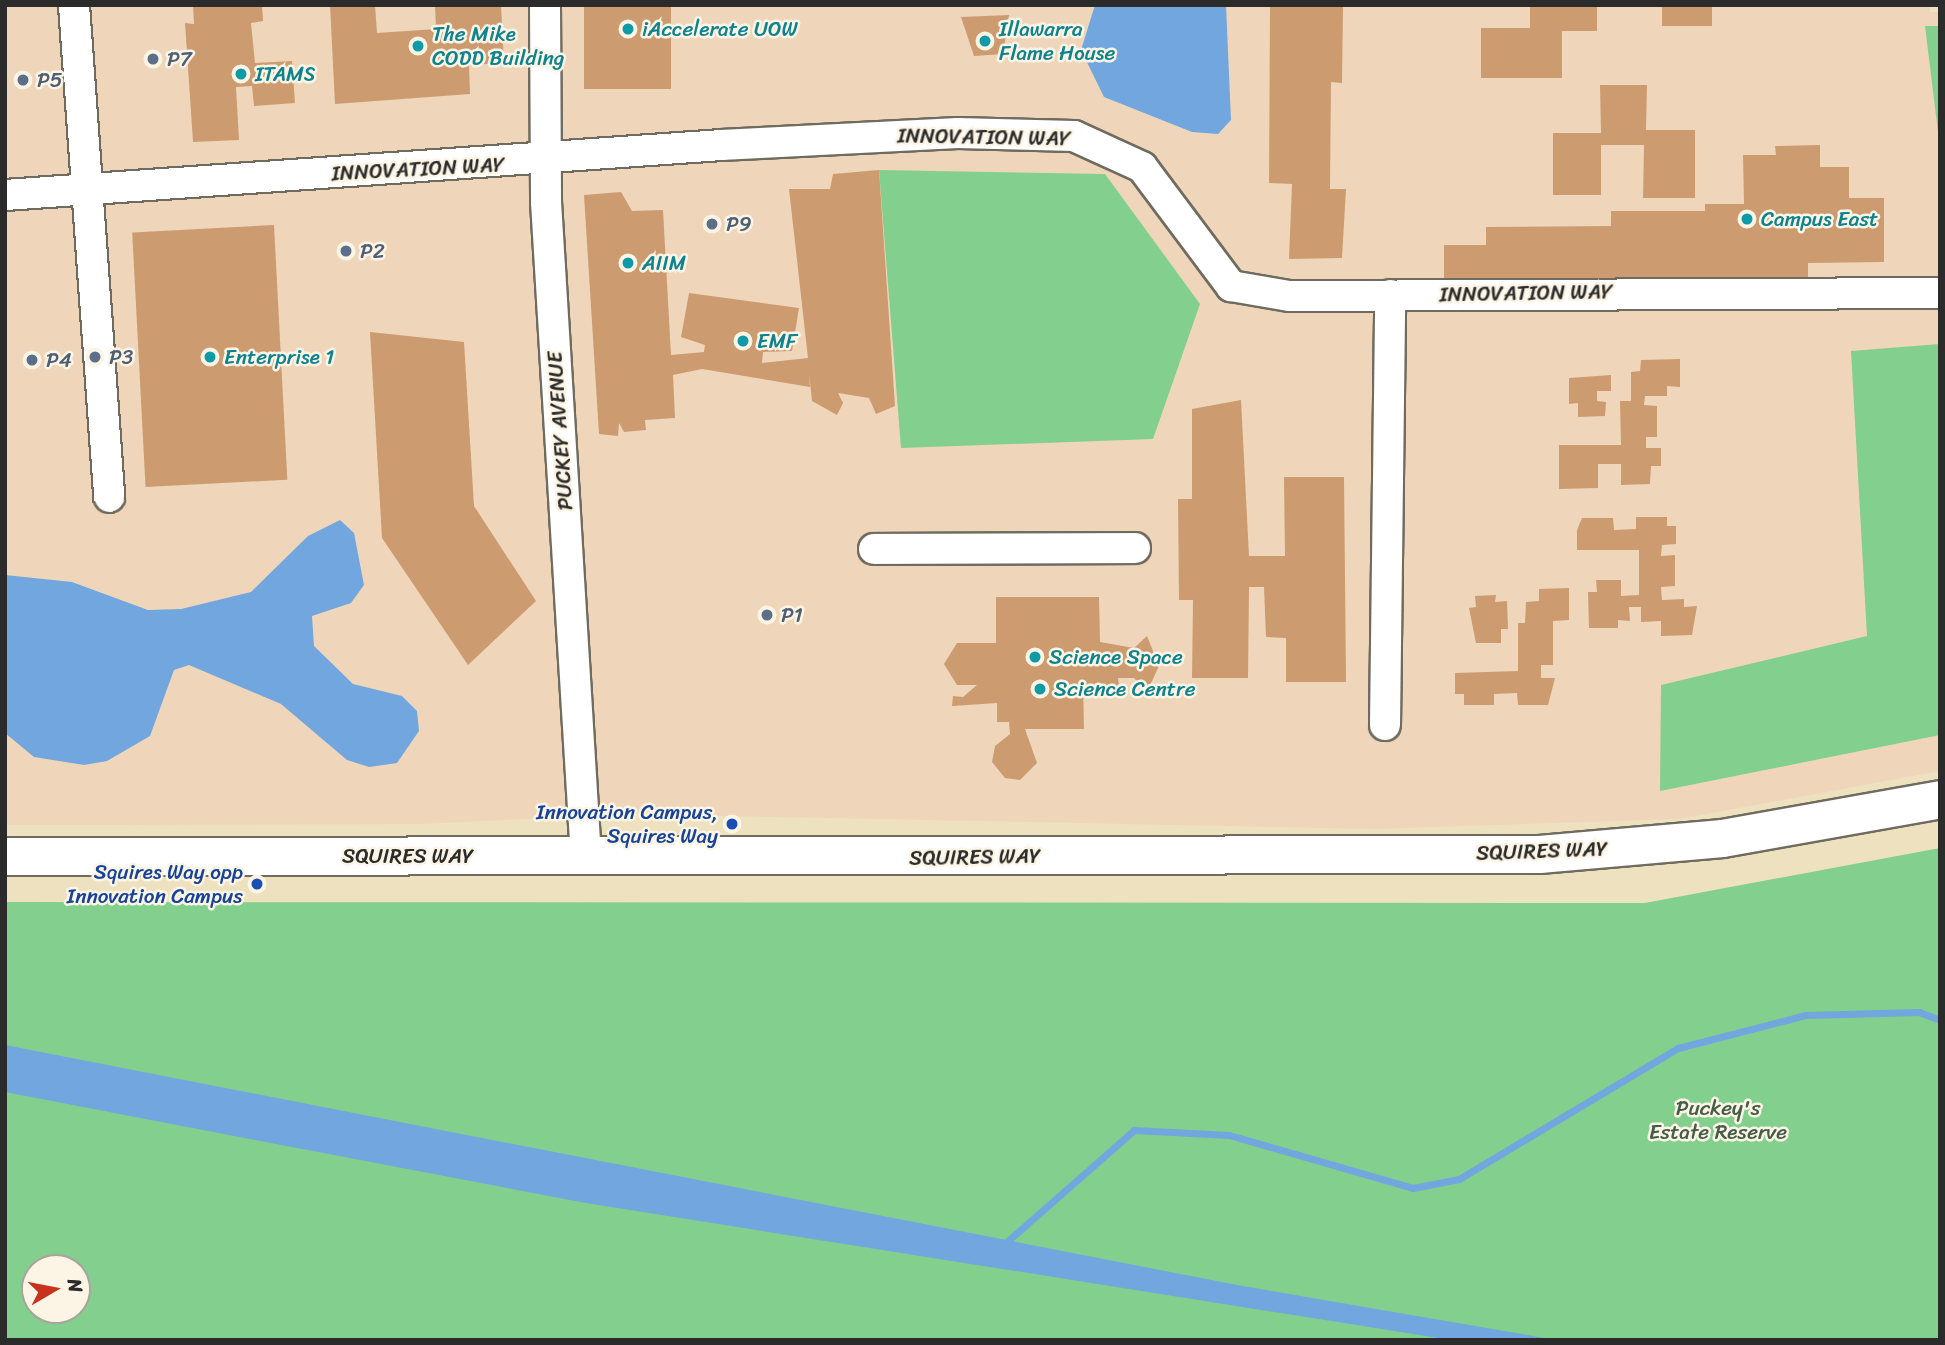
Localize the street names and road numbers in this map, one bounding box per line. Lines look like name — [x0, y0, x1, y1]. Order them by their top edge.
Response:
street label: INNOVATION WAY — [898, 123, 1070, 151]
street label: INNOVATION WAY — [332, 152, 504, 186]
street label: INNOVATION WAY — [1440, 279, 1612, 307]
street label: PUCKEY AVENUE — [542, 351, 578, 511]
street label: SQUIRES WAY — [1477, 836, 1607, 866]
street label: SQUIRES WAY — [343, 843, 473, 869]
street label: SQUIRES WAY — [910, 843, 1040, 871]

